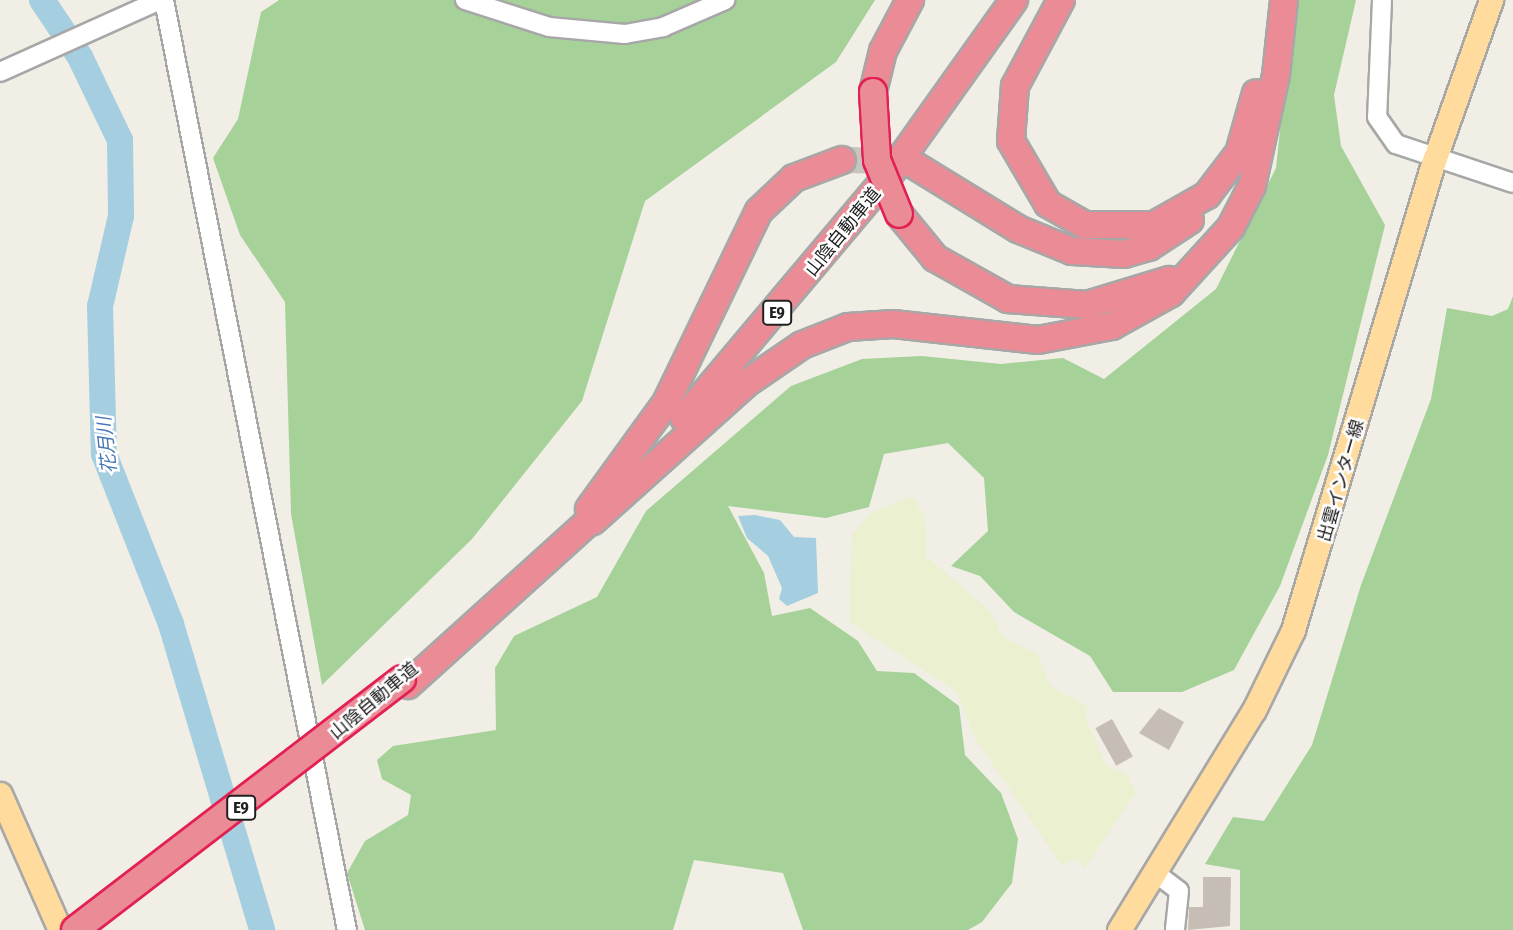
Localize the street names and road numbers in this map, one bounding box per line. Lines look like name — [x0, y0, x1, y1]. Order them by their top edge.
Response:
street label: 山陰自動車道 — [801, 183, 885, 281]
road number: E9 — [761, 300, 793, 326]
street label: 出雲インター線 — [1313, 417, 1369, 545]
street label: 山陰自動車道 — [326, 658, 422, 744]
road number: E9 — [225, 796, 257, 820]

